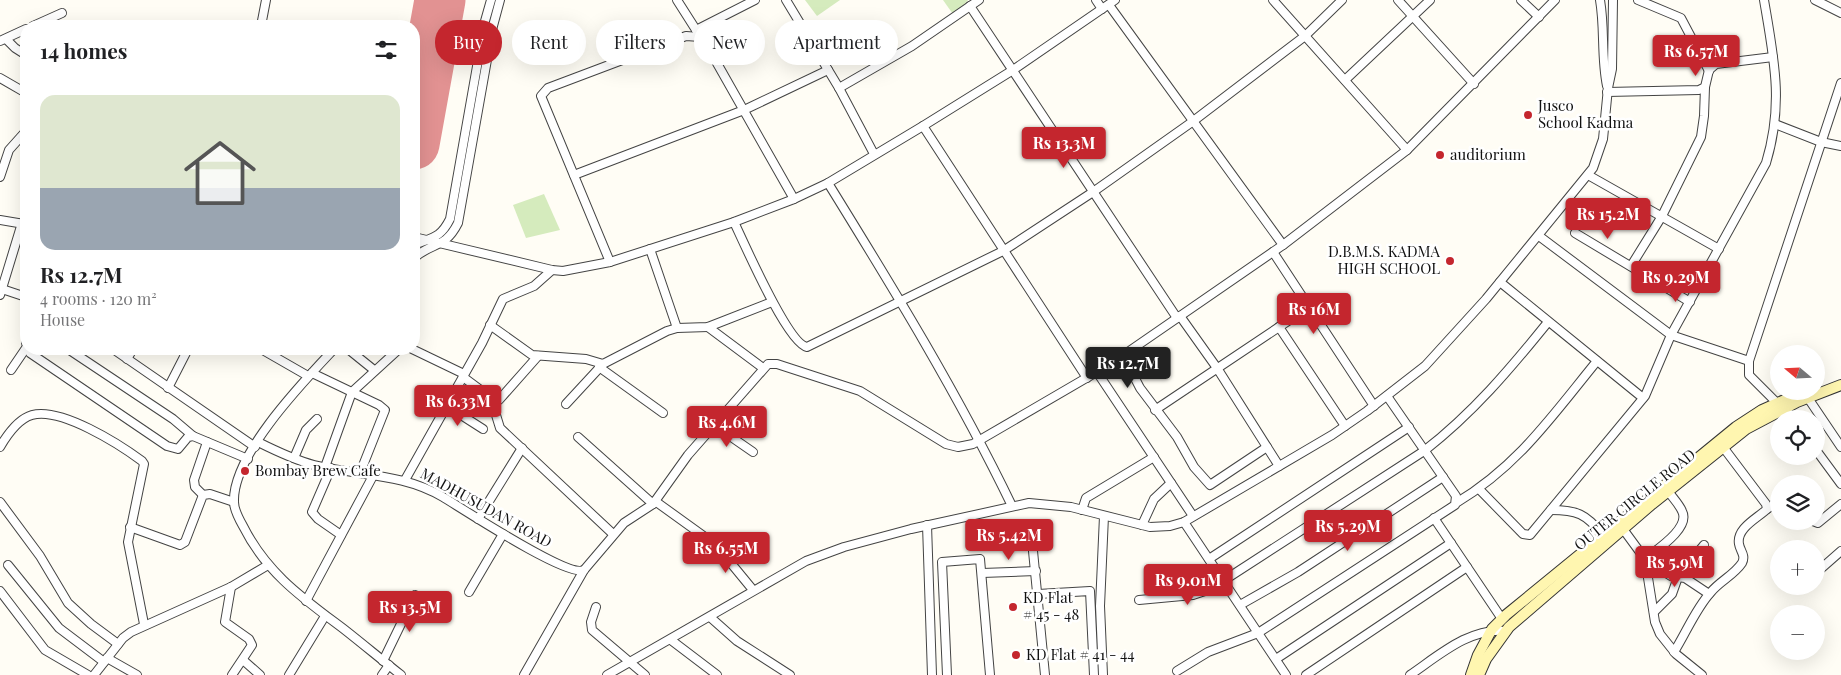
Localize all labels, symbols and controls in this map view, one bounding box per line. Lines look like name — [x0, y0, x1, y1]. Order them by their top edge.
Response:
chip: Buy — [435, 20, 502, 65]
chip: Rent — [512, 20, 586, 65]
chip: Filters — [596, 20, 684, 65]
chip: New — [694, 20, 765, 65]
chip: Apartment — [775, 20, 898, 65]
pin: Rs 6.57M — [1644, 34, 1748, 77]
text: 14 homes — [40, 36, 127, 64]
icon: filters — [372, 36, 400, 64]
text: Rs 6.57M — [1664, 40, 1728, 61]
place label: Jusco School Kadma — [1537, 95, 1634, 132]
marker: Jusco School Kadma — [1522, 109, 1534, 121]
pin: Rs 13.3M — [1012, 126, 1116, 169]
icon: home — [175, 128, 265, 218]
text: Rs 13.3M — [1033, 132, 1095, 153]
place label: auditorium — [1450, 144, 1527, 164]
marker: auditorium — [1434, 149, 1446, 161]
pin: Rs 15.2M — [1556, 198, 1660, 240]
text: Rs 15.2M — [1576, 203, 1640, 224]
place label: D.B.M.S. KADMA HIGH SCHOOL — [1328, 241, 1441, 278]
marker: D.B.M.S. KADMA HIGH SCHOOL — [1444, 255, 1456, 267]
text: Rs 12.7M — [40, 260, 122, 288]
pin: Rs 9.29M — [1624, 260, 1728, 303]
text: Rs 9.29M — [1642, 266, 1710, 287]
text: 4 rooms · 120 m² — [40, 288, 157, 309]
pin: Rs 16M — [1273, 292, 1355, 335]
text: Rs 16M — [1288, 298, 1340, 319]
text: House — [40, 309, 85, 330]
north arrow — [1770, 345, 1825, 400]
map controls — [1770, 345, 1825, 660]
pin: Rs 12.7M — [1076, 346, 1180, 389]
text: Rs 12.7M — [1097, 352, 1159, 373]
pin: Rs 6.33M — [406, 384, 510, 427]
text: Rs 6.33M — [425, 390, 491, 411]
pin: Rs 4.6M — [681, 406, 773, 448]
button: locate — [1770, 410, 1825, 465]
text: Rs 4.6M — [698, 411, 756, 432]
street label: OUTER CIRCLE ROAD — [1570, 444, 1699, 554]
place label: Bombay Brew Cafe — [255, 460, 381, 480]
street label: MADHUSUDAN ROAD — [417, 463, 556, 552]
marker: Bombay Brew Cafe — [239, 465, 251, 477]
button: layers — [1770, 475, 1825, 530]
pin: Rs 5.29M — [1296, 510, 1400, 552]
text: Rs 5.29M — [1315, 515, 1381, 536]
pin: Rs 5.42M — [957, 518, 1061, 561]
text: Rs 5.42M — [976, 524, 1042, 545]
pin: Rs 6.55M — [674, 532, 778, 574]
text: Rs 6.55M — [694, 537, 758, 558]
button: + — [1770, 540, 1825, 595]
pin: Rs 5.9M — [1629, 546, 1721, 588]
text: Rs 5.9M — [1646, 551, 1704, 572]
pin: Rs 9.01M — [1136, 564, 1240, 606]
text: Rs 9.01M — [1155, 569, 1221, 590]
place label: KD Flat # 45 - 48 — [1023, 587, 1079, 624]
pin: Rs 13.5M — [358, 590, 462, 633]
text: Rs 13.5M — [379, 596, 441, 617]
marker: KD Flat # 45 - 48 — [1007, 601, 1019, 613]
button: − — [1770, 605, 1825, 660]
place label: KD Flat # 41 - 44 — [1026, 644, 1135, 664]
marker: KD Flat # 41 - 44 — [1010, 649, 1022, 661]

